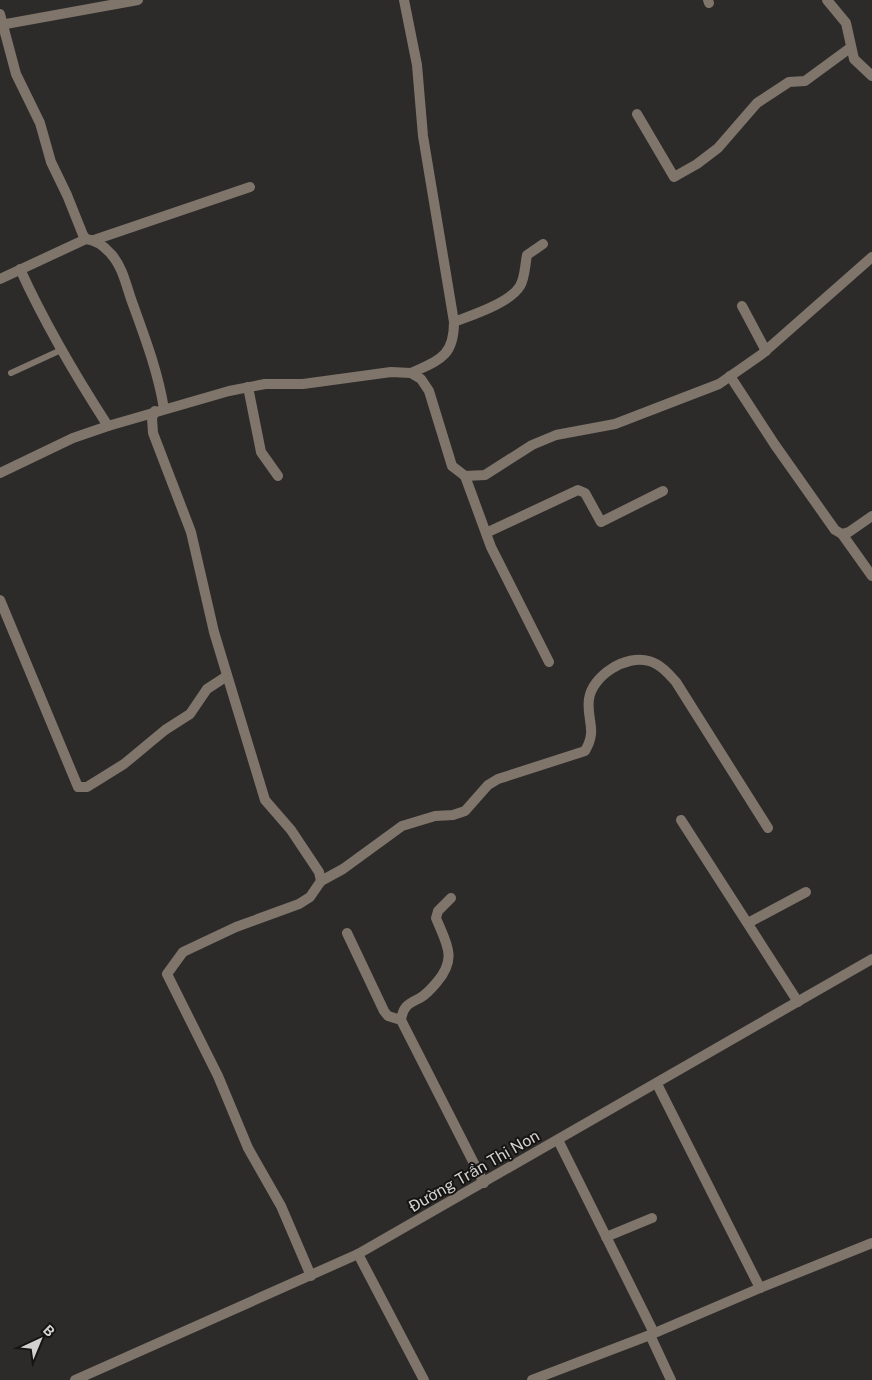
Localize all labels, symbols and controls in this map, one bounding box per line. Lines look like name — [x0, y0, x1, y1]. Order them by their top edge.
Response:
street label: Đường Trần Thị Non — [405, 1126, 543, 1216]
north arrow — [15, 1315, 65, 1365]
text: B — [40, 1322, 58, 1340]

